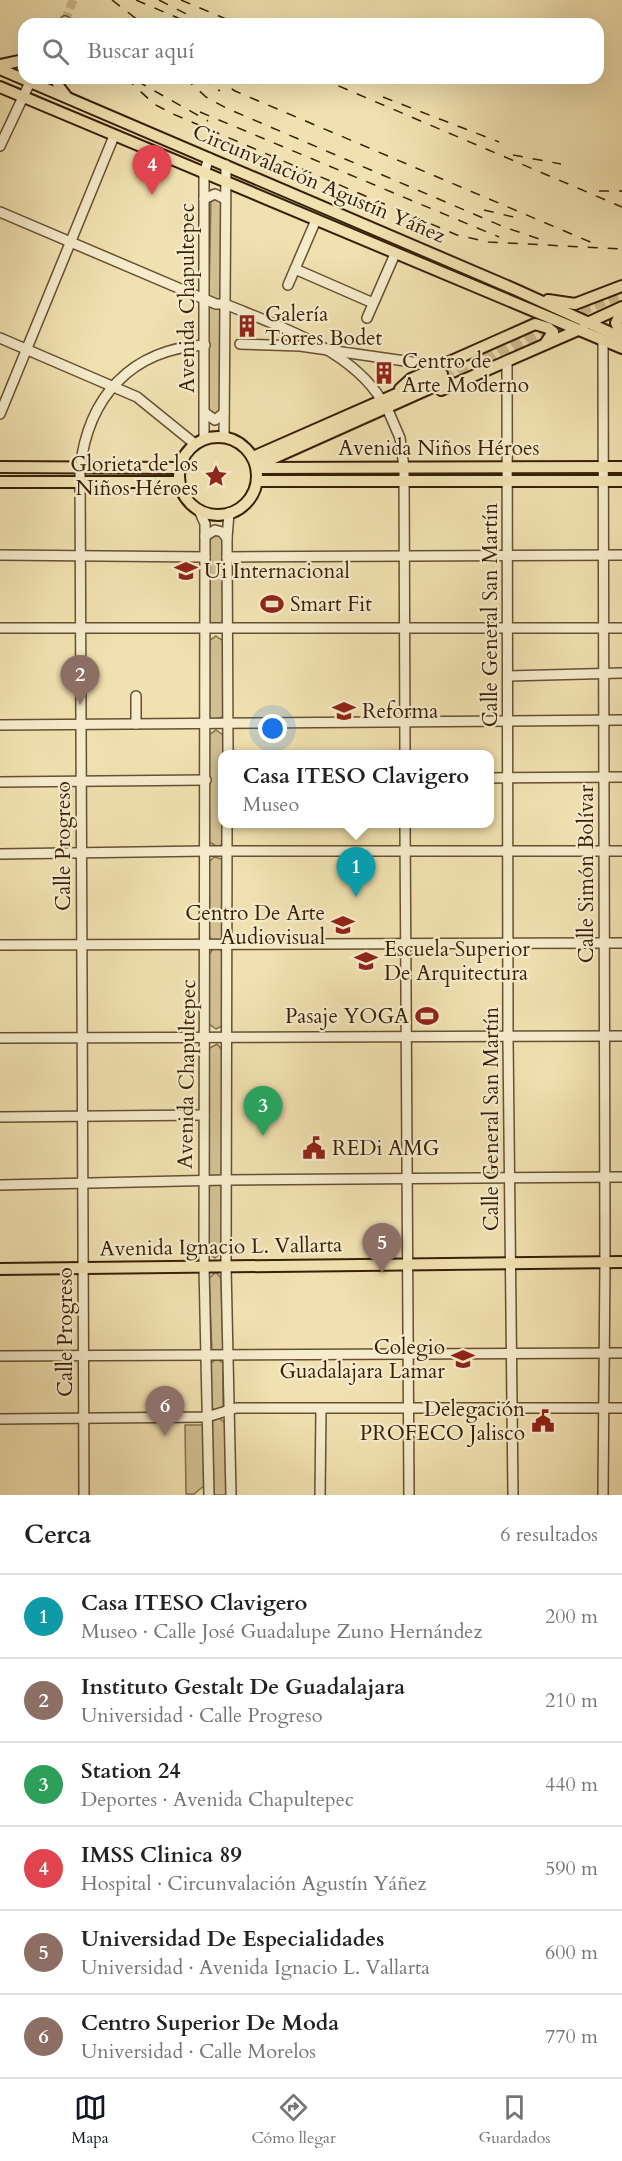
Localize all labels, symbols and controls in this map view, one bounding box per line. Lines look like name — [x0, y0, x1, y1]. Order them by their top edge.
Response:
search box — [18, 18, 604, 84]
icon: search — [39, 35, 72, 68]
text: Buscar aquí — [87, 36, 194, 66]
street label: Circunvalación Agustín Yáñez — [188, 117, 450, 251]
pin: 4 — [132, 146, 172, 195]
street label: Avenida Chapultepec — [173, 203, 202, 393]
place label: Galería Torres Bodet — [265, 300, 383, 353]
building icon: Galería Torres Bodet — [234, 313, 260, 339]
place label: Centro de Arte Moderno — [402, 347, 529, 400]
building icon: Centro de Arte Moderno — [371, 360, 397, 386]
street label: Avenida Niños Héroes — [338, 434, 540, 463]
place label: Glorieta de los Niños Héroes — [70, 450, 198, 503]
place icon: Glorieta de los Niños Héroes — [203, 463, 229, 489]
street label: Calle General San Martín — [476, 503, 505, 727]
place label: Ui Internacional — [204, 557, 350, 586]
school or university icon: Ui Internacional — [173, 558, 199, 584]
place label: Smart Fit — [290, 590, 372, 619]
sports icon: Smart Fit — [259, 591, 285, 617]
pin: 2 — [60, 656, 100, 705]
place label: Reforma — [362, 697, 438, 726]
school or university icon: Reforma — [331, 698, 357, 724]
your location — [258, 714, 287, 743]
popup — [218, 750, 494, 828]
text: Casa ITESO Clavigero — [243, 761, 469, 791]
street label: Calle Progreso — [49, 781, 78, 911]
street label: Calle Simón Bolívar — [572, 784, 601, 963]
text: Museo — [243, 791, 299, 818]
pin: 1 — [336, 848, 376, 897]
place label: Centro De Arte Audiovisual — [185, 899, 325, 952]
school or university icon: Centro De Arte Audiovisual — [330, 912, 356, 938]
place label: Escuela Superior De Arquitectura — [384, 935, 530, 988]
school or university icon: Escuela Superior De Arquitectura — [353, 948, 379, 974]
street label: Avenida Chapultepec — [171, 979, 203, 1169]
place label: Pasaje YOGA — [285, 1002, 409, 1031]
sports icon: Pasaje YOGA — [414, 1003, 440, 1029]
street label: Calle General San Martín — [477, 1007, 506, 1231]
pin: 3 — [244, 1086, 282, 1136]
place label: REDi AMG — [332, 1134, 440, 1163]
public building icon: REDi AMG — [301, 1135, 327, 1161]
pin: 5 — [362, 1224, 401, 1273]
street label: Avenida Ignacio L. Vallarta — [99, 1230, 343, 1264]
street label: Calle Progreso — [51, 1267, 80, 1397]
place label: Colegio Guadalajara Lamar — [279, 1333, 445, 1386]
school or university icon: Colegio Guadalajara Lamar — [450, 1346, 476, 1372]
pin: 6 — [146, 1386, 184, 1436]
place label: Delegación PROFECO Jalisco — [360, 1395, 525, 1448]
public building icon: Delegación PROFECO Jalisco — [530, 1408, 556, 1434]
text: Cerca — [24, 1517, 91, 1552]
text: 6 resultados — [500, 1521, 598, 1548]
text: Casa ITESO Clavigero — [81, 1588, 307, 1618]
text: 1 — [38, 1603, 49, 1630]
text: 200 m — [545, 1603, 598, 1630]
text: Museo · Calle José Guadalupe Zuno Hernández — [81, 1618, 482, 1645]
text: Instituto Gestalt De Guadalajara — [81, 1672, 405, 1702]
text: 2 — [38, 1687, 49, 1714]
text: 210 m — [545, 1687, 598, 1714]
text: Universidad · Calle Progreso — [81, 1702, 322, 1729]
text: Station 24 — [81, 1756, 180, 1786]
text: 3 — [38, 1771, 49, 1798]
text: 440 m — [545, 1771, 598, 1798]
text: Deportes · Avenida Chapultepec — [81, 1786, 354, 1813]
text: IMSS Clinica 89 — [81, 1840, 242, 1870]
text: 4 — [38, 1855, 49, 1882]
text: 590 m — [545, 1855, 598, 1882]
text: Hospital · Circunvalación Agustín Yáñez — [81, 1870, 427, 1897]
text: Universidad De Especialidades — [81, 1924, 384, 1954]
text: 5 — [38, 1939, 49, 1966]
text: 600 m — [545, 1939, 598, 1966]
text: Universidad · Avenida Ignacio L. Vallarta — [81, 1954, 430, 1981]
text: Centro Superior De Moda — [81, 2008, 339, 2038]
text: 6 — [38, 2023, 49, 2050]
text: 770 m — [545, 2023, 598, 2050]
text: Universidad · Calle Morelos — [81, 2038, 316, 2065]
tab: Mapa — [71, 2091, 109, 2149]
tab: Cómo llegar — [251, 2091, 336, 2149]
tab: Guardados — [479, 2091, 551, 2149]

